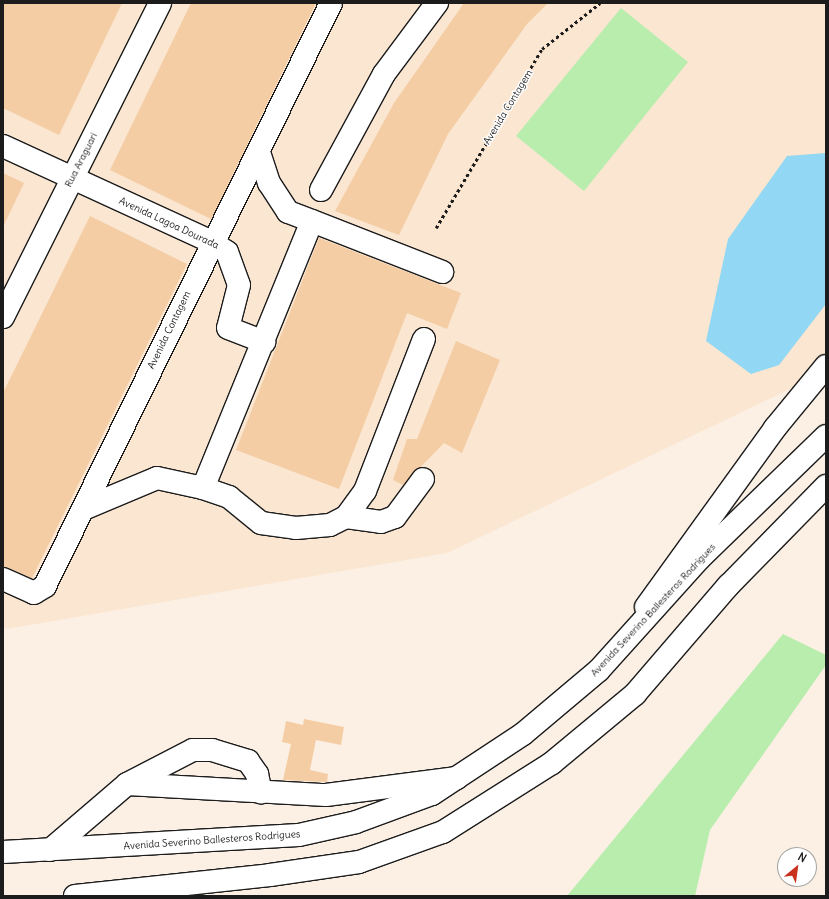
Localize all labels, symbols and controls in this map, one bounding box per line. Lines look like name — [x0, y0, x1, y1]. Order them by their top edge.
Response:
street label: Avenida Contagem — [481, 67, 535, 147]
street label: Rua Araguari — [62, 131, 100, 189]
street label: Avenida Lagoa Dourada — [117, 195, 221, 251]
street label: Avenida Contagem — [145, 289, 193, 371]
street label: Avenida Severino Ballesteros Rodrigues — [588, 541, 718, 679]
street label: Avenida Severino Ballesteros Rodrigues — [123, 828, 301, 852]
north arrow — [777, 847, 817, 887]
text: N — [796, 849, 809, 865]

